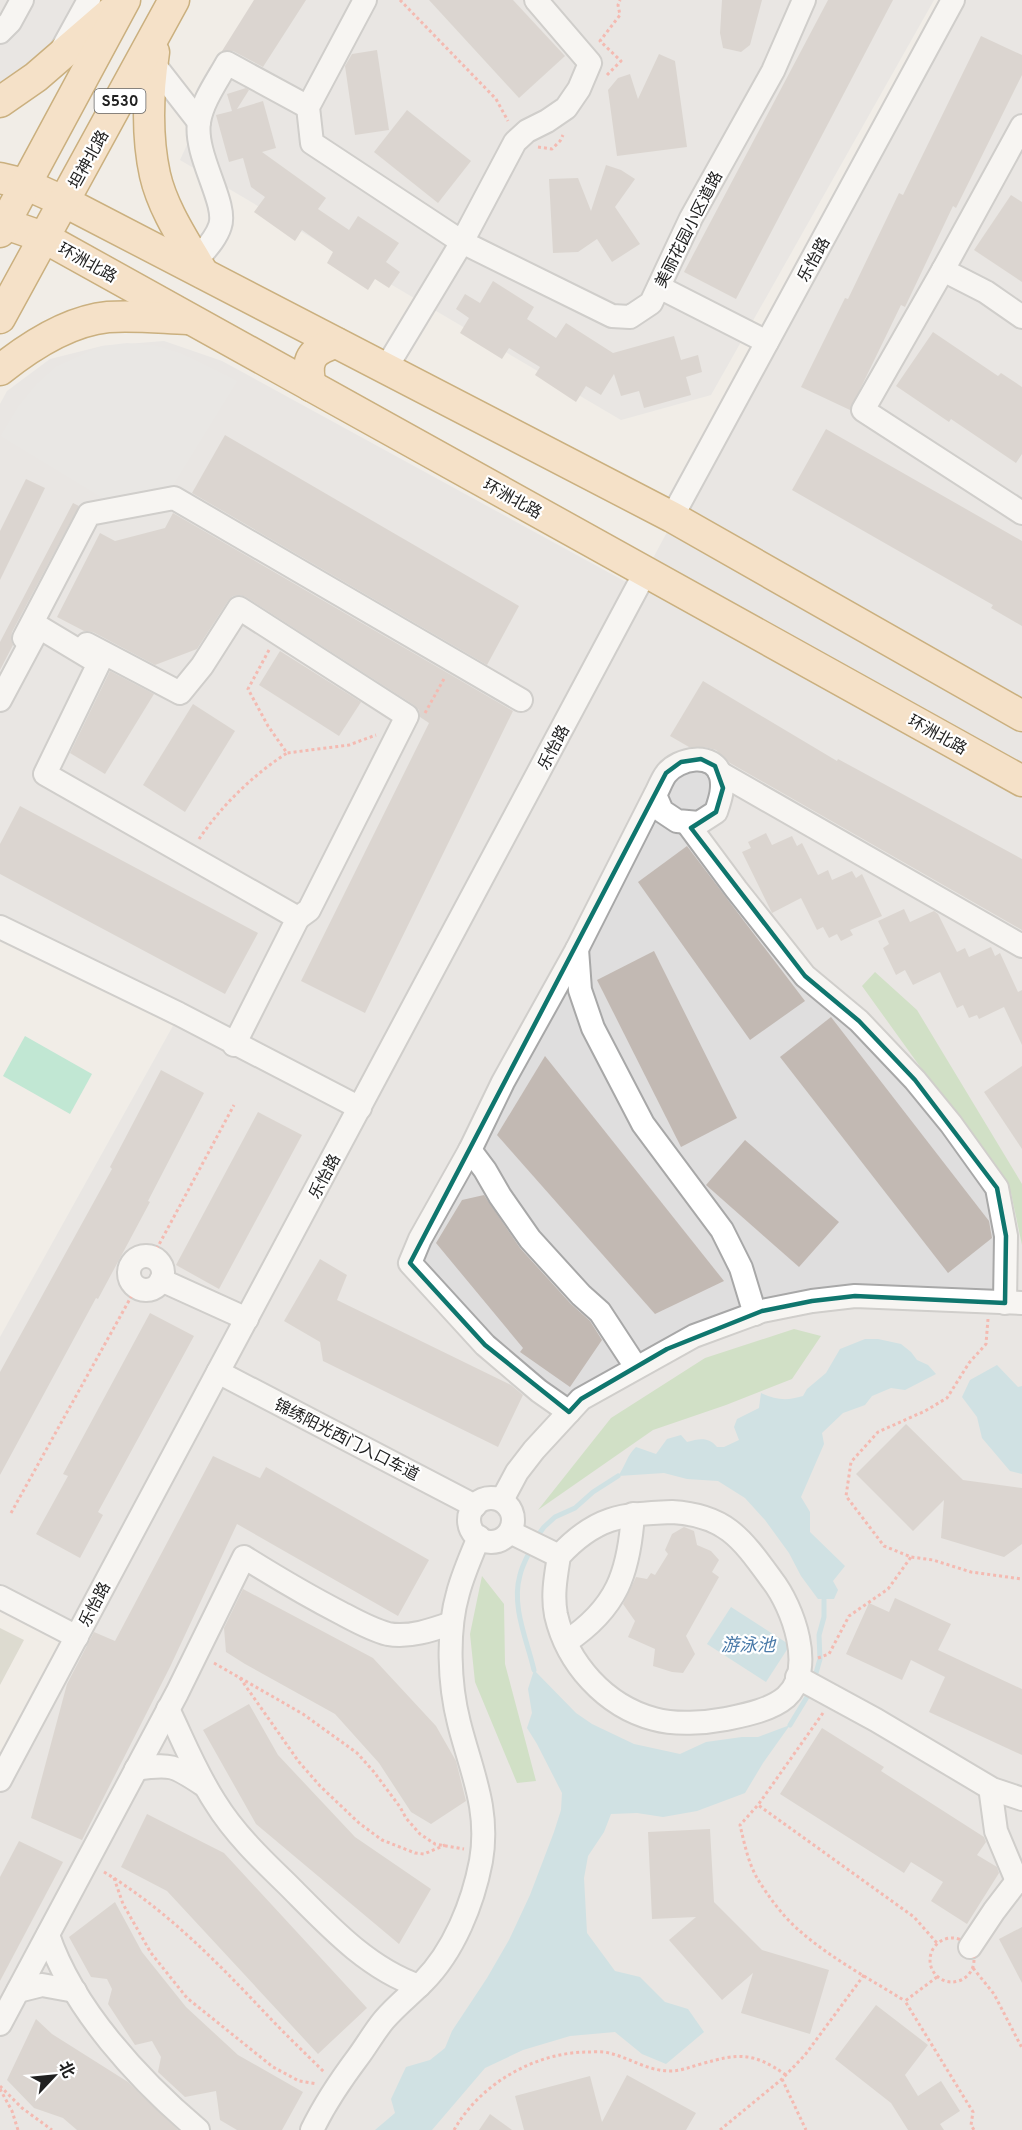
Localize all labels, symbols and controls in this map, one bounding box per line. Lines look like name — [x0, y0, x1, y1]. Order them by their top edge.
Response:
road number: S530 — [94, 89, 146, 113]
street label: 坦神北路 — [65, 127, 114, 193]
street label: 美丽花园小区道路 — [652, 168, 728, 291]
street label: 乐怡路 — [794, 234, 835, 286]
street label: 环洲北路 — [54, 239, 120, 288]
street label: 环洲北路 — [479, 475, 545, 524]
street label: 环洲北路 — [904, 711, 970, 760]
street label: 乐怡路 — [535, 722, 575, 774]
street label: 乐怡路 — [306, 1151, 346, 1203]
street label: 锦绣阳光西门入口车道 — [270, 1396, 422, 1486]
street label: 乐怡路 — [76, 1579, 116, 1631]
water label: 游泳池 — [721, 1635, 777, 1658]
north arrow — [24, 2046, 84, 2106]
text: 北 — [53, 2059, 78, 2082]

